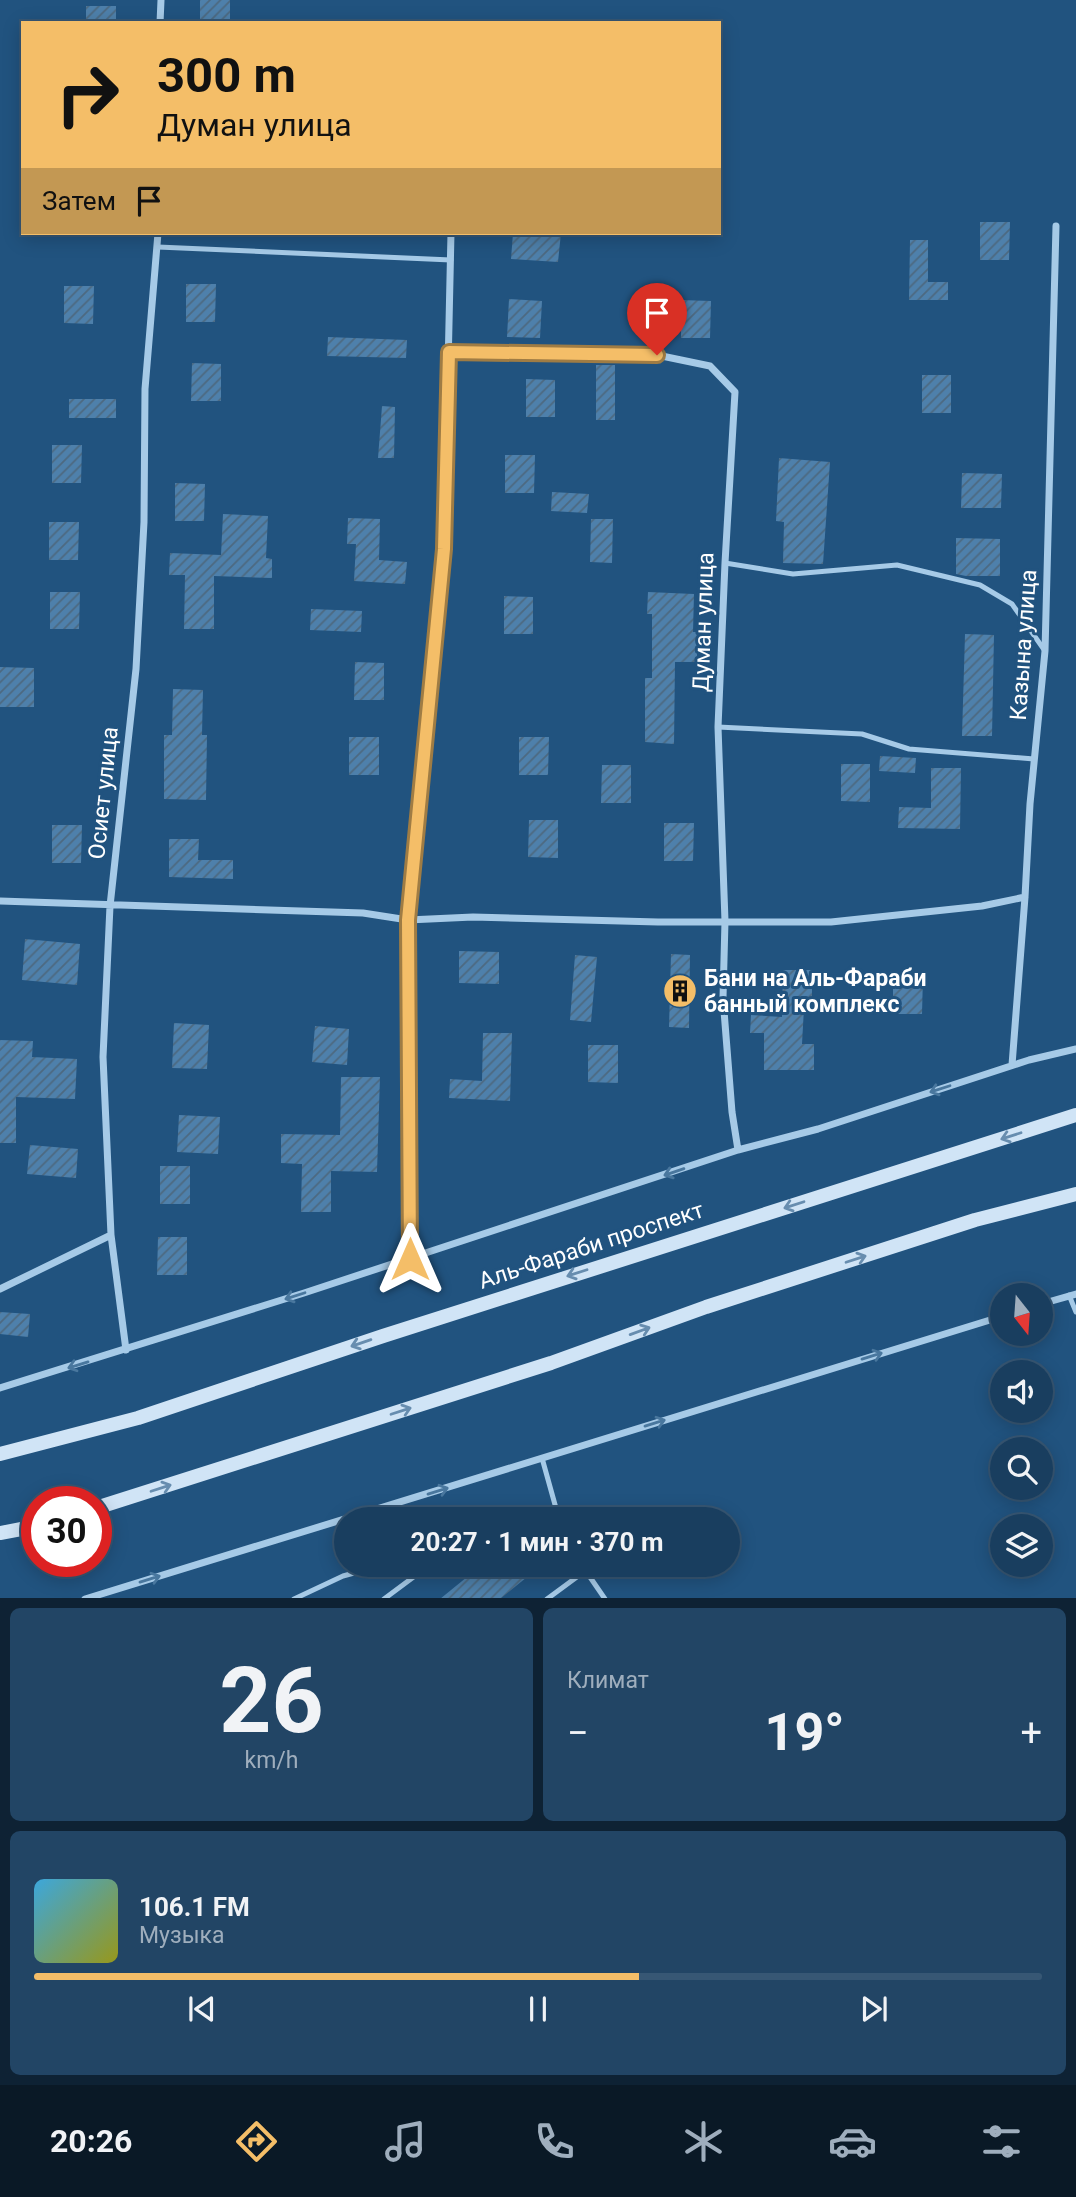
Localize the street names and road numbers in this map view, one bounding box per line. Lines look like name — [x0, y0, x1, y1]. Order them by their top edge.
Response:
street label: Думан улица — [688, 552, 719, 692]
street label: Казына улица — [1005, 569, 1042, 722]
street label: Осиет улица — [83, 725, 124, 861]
street label: Аль-Фараби проспект — [475, 1196, 707, 1295]

